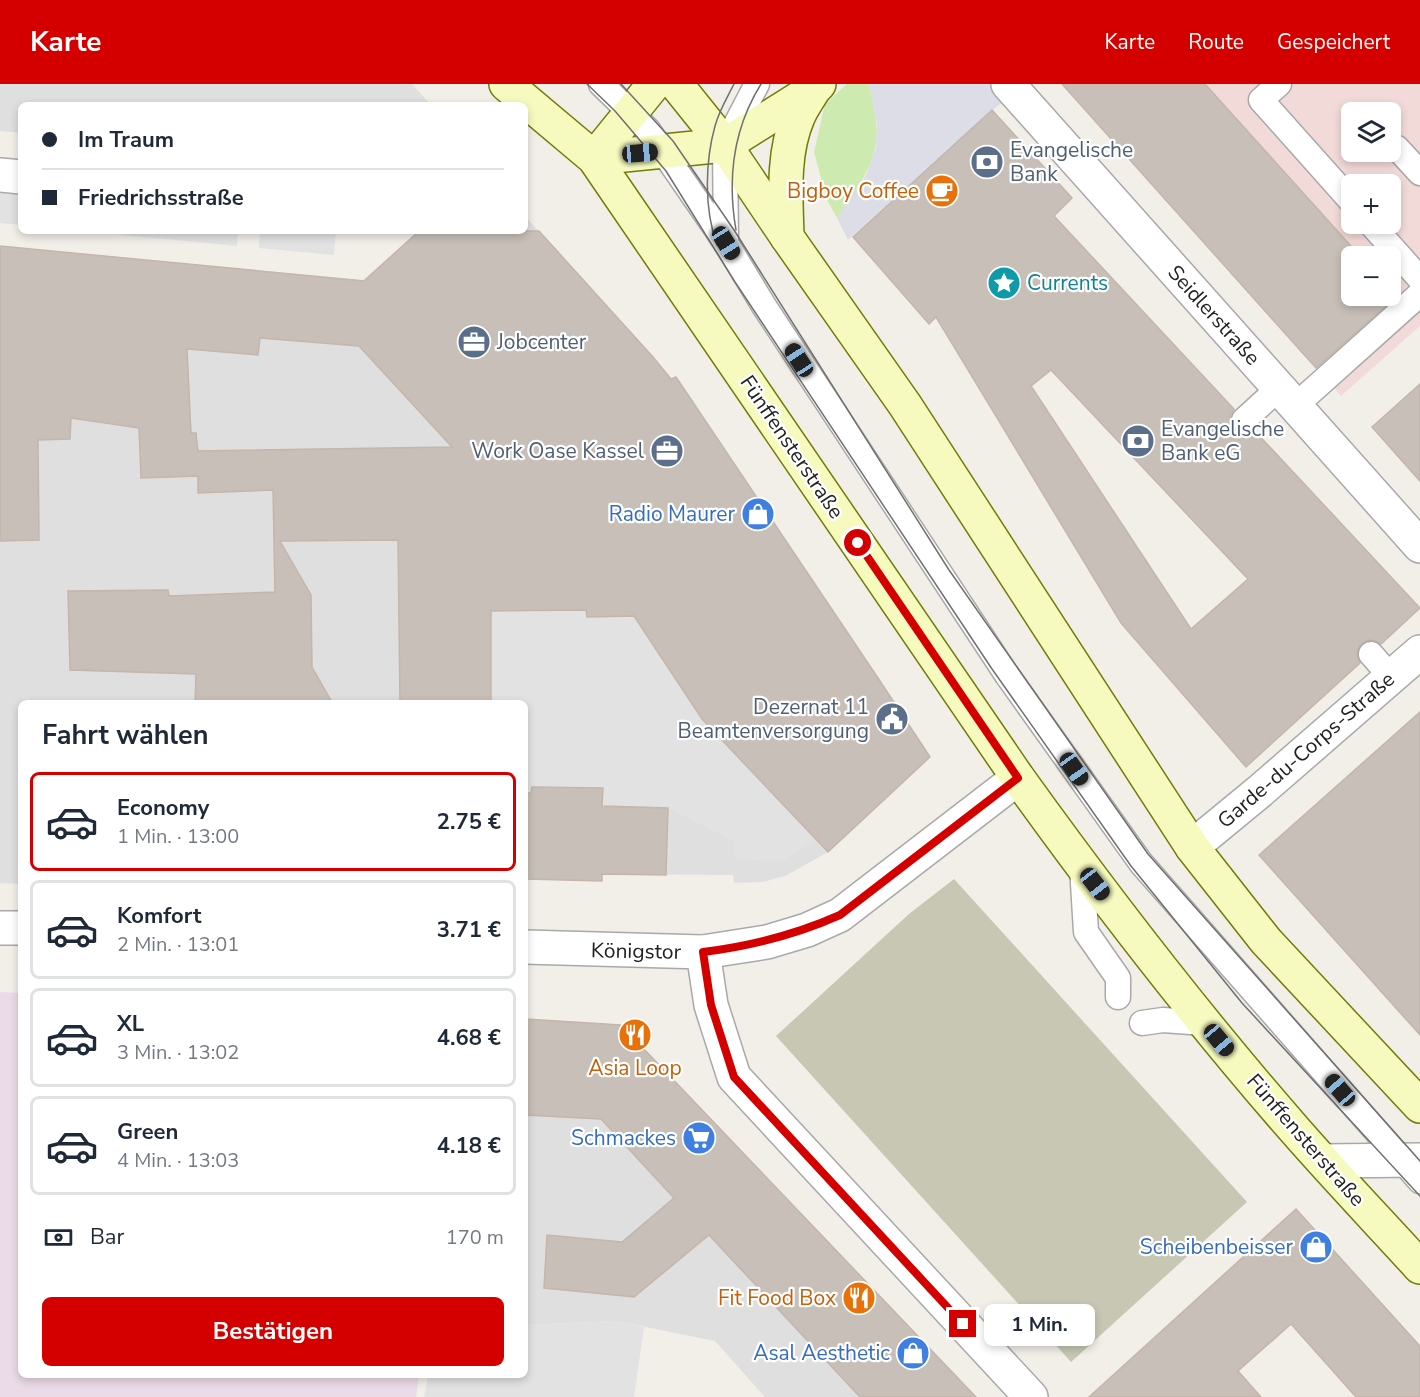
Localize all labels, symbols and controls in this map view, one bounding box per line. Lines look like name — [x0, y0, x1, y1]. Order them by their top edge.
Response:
text: Karte — [30, 23, 101, 61]
text: Karte — [1105, 28, 1155, 56]
text: Route — [1188, 28, 1244, 56]
text: Gespeichert — [1277, 28, 1390, 56]
map controls — [1341, 102, 1401, 306]
button: layers — [1341, 102, 1401, 162]
text: Im Traum — [78, 125, 174, 155]
place label: Evangelische Bank — [1010, 136, 1133, 188]
car — [621, 142, 659, 164]
bank icon: Evangelische Bank — [969, 144, 1005, 180]
cafe icon: Bigboy Coffee — [924, 173, 960, 209]
button: + — [1341, 174, 1401, 234]
place label: Bigboy Coffee — [787, 177, 919, 205]
text: Friedrichsstraße — [78, 183, 244, 213]
car — [709, 223, 743, 263]
button: − — [1341, 246, 1401, 306]
street label: Seidlerstraße — [1161, 259, 1267, 371]
place icon: Currents — [986, 265, 1022, 301]
place label: Currents — [1027, 269, 1108, 297]
office icon: Jobcenter — [456, 324, 492, 360]
place label: Jobcenter — [496, 328, 587, 356]
car — [782, 340, 816, 380]
street label: Fünffensterstraße — [734, 370, 850, 524]
place label: Evangelische Bank eG — [1161, 415, 1284, 467]
bank icon: Evangelische Bank eG — [1120, 423, 1156, 459]
office icon: Work Oase Kassel — [649, 433, 685, 469]
place label: Work Oase Kassel — [471, 437, 645, 465]
shop icon: Radio Maurer — [740, 496, 776, 532]
place label: Radio Maurer — [609, 500, 735, 528]
route start — [844, 529, 871, 556]
street label: Garde-du-Corps-Straße — [1212, 665, 1400, 835]
place label: Dezernat 11 Beamtenversorgung — [678, 693, 869, 745]
public building icon: Dezernat 11 Beamtenversorgung — [874, 701, 910, 737]
text: Fahrt wählen — [42, 717, 208, 754]
car — [1056, 749, 1092, 789]
text: Economy — [117, 793, 209, 823]
icon: car — [45, 795, 99, 849]
text: 2.75 € — [437, 807, 501, 837]
text: 1 Min. · 13:00 — [117, 823, 239, 850]
car — [1077, 864, 1113, 904]
text: Komfort — [117, 901, 201, 931]
icon: car — [45, 903, 99, 957]
text: 3.71 € — [437, 915, 501, 945]
text: 2 Min. · 13:01 — [117, 931, 239, 958]
street label: Königstor — [591, 936, 682, 966]
text: XL — [117, 1009, 144, 1039]
icon: car — [45, 1011, 99, 1065]
restaurant icon: Asia Loop — [617, 1017, 653, 1053]
car — [1201, 1020, 1237, 1060]
text: 4.68 € — [437, 1023, 501, 1053]
text: 3 Min. · 13:02 — [117, 1039, 239, 1066]
place label: Asia Loop — [588, 1054, 682, 1082]
street label: Fünffensterstraße — [1241, 1068, 1371, 1212]
car — [1321, 1071, 1359, 1109]
text: Green — [117, 1117, 178, 1147]
icon: car — [45, 1119, 99, 1173]
supermarket icon: Schmackes — [681, 1120, 717, 1156]
place label: Schmackes — [571, 1124, 676, 1152]
text: 4.18 € — [437, 1131, 501, 1161]
text: 4 Min. · 13:03 — [117, 1147, 239, 1174]
icon: cash — [42, 1221, 75, 1254]
text: Bar — [90, 1222, 124, 1252]
text: 170 m — [446, 1224, 504, 1251]
shop icon: Scheibenbeisser — [1298, 1229, 1334, 1265]
place label: Scheibenbeisser — [1140, 1233, 1293, 1261]
restaurant icon: Fit Food Box — [841, 1280, 877, 1316]
place label: Fit Food Box — [718, 1284, 836, 1312]
button: Bestätigen — [42, 1297, 504, 1366]
callout: 1 Min. — [984, 1303, 1095, 1345]
route end — [949, 1310, 976, 1337]
text: 1 Min. — [1011, 1311, 1068, 1338]
shop icon: Asal Aesthetic — [895, 1335, 931, 1371]
place label: Asal Aesthetic — [753, 1339, 890, 1367]

